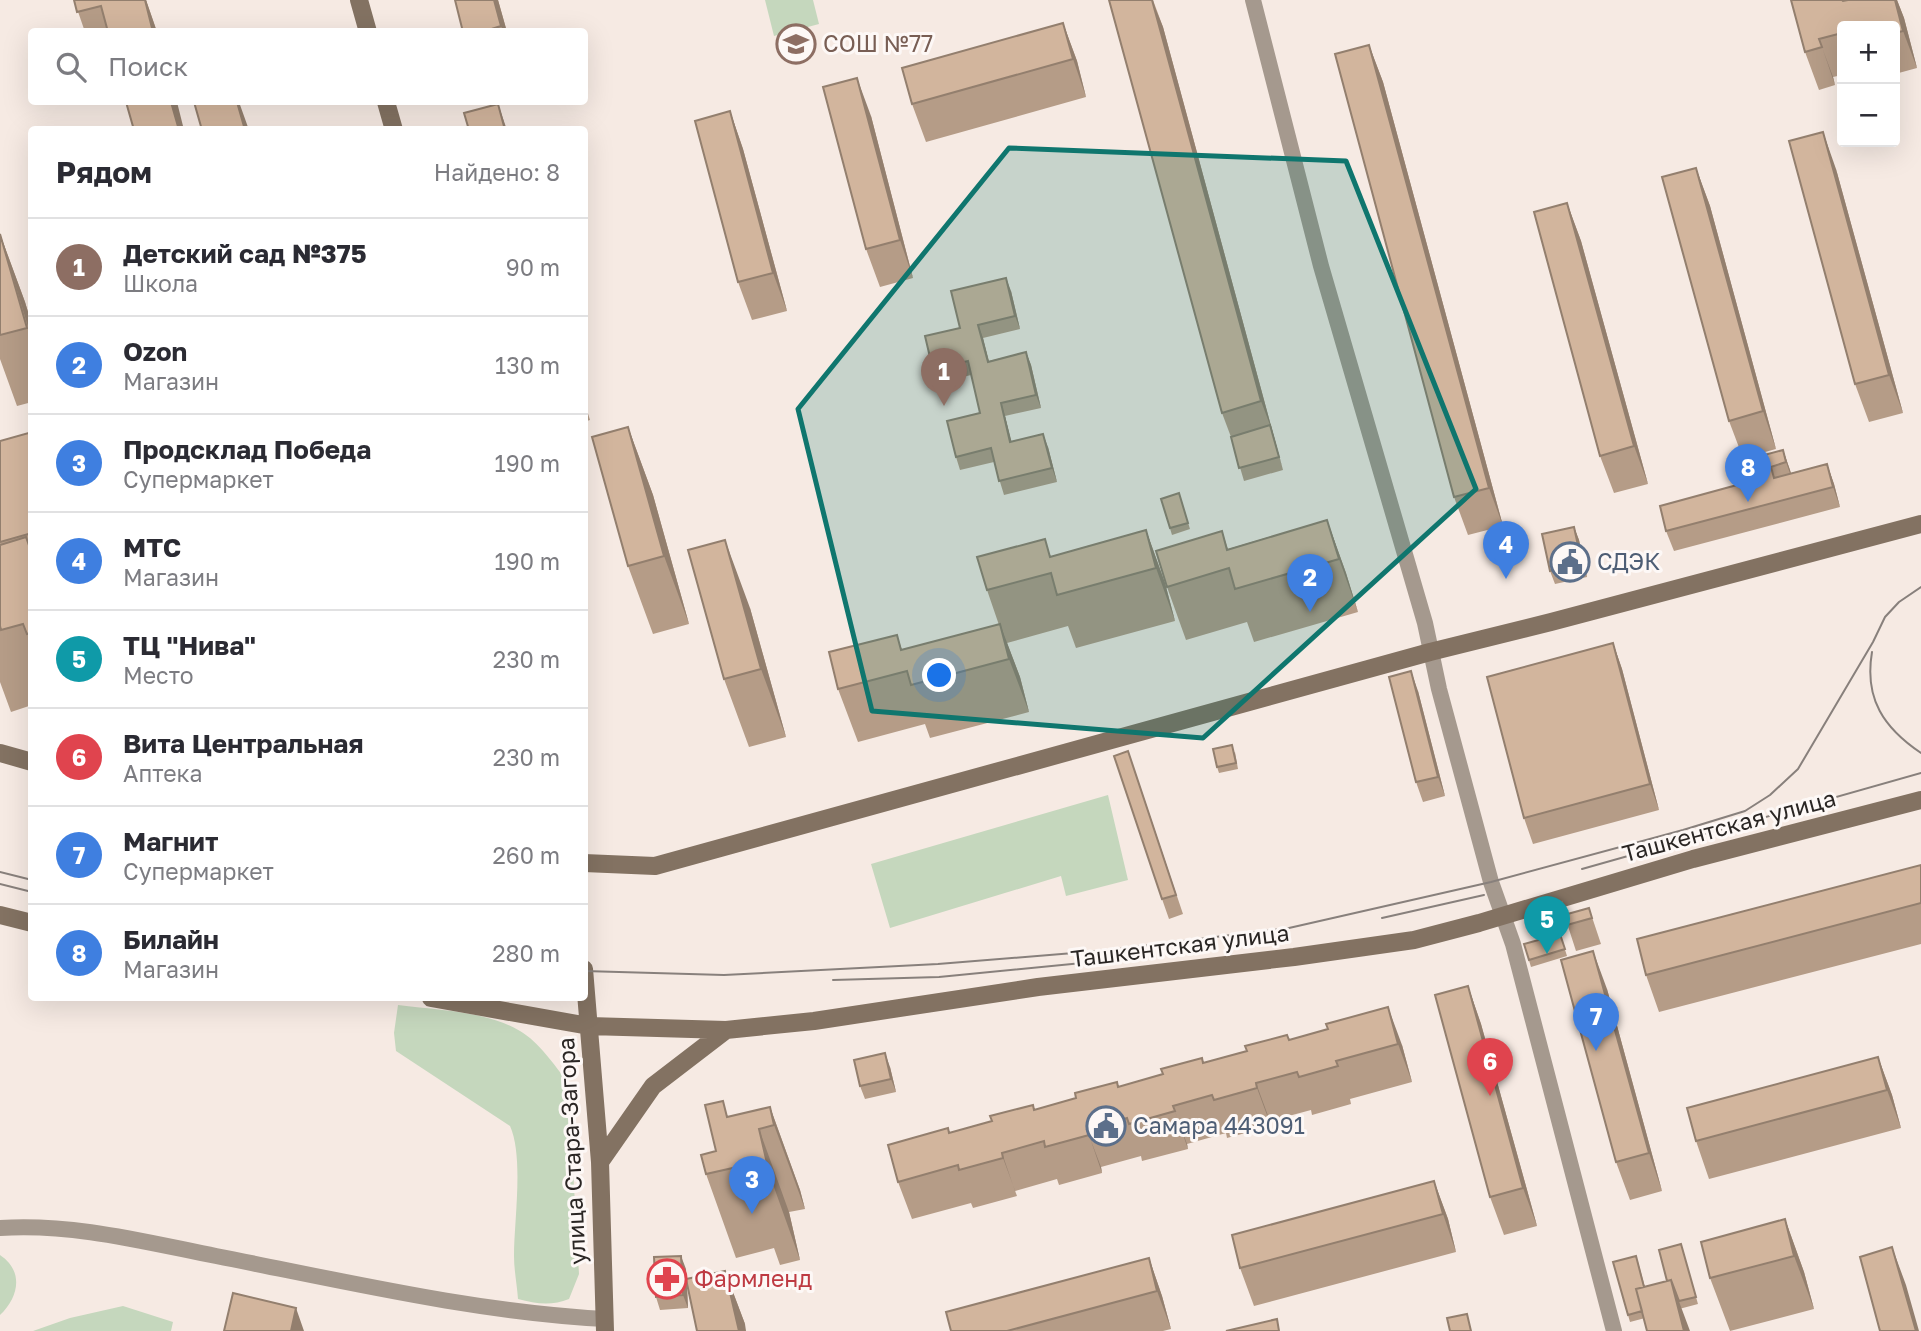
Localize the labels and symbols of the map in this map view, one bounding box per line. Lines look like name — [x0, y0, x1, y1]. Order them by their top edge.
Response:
school or university icon: СОШ №77 — [775, 23, 817, 65]
place label: СОШ №77 — [823, 29, 933, 57]
pin: 1 — [921, 348, 967, 406]
pin: 8 — [1725, 444, 1771, 502]
pin: 4 — [1483, 521, 1529, 579]
public building icon: СДЭК — [1549, 541, 1591, 583]
place label: СДЭК — [1597, 547, 1660, 575]
pin: 2 — [1287, 554, 1333, 612]
your location — [922, 658, 956, 692]
street label: Ташкентская улица — [1619, 783, 1839, 867]
pin: 5 — [1524, 896, 1570, 954]
street label: Ташкентская улица — [1069, 918, 1291, 972]
pin: 7 — [1573, 993, 1619, 1051]
street label: улица Стара-Загора — [551, 1037, 591, 1265]
pin: 6 — [1467, 1038, 1513, 1096]
public building icon: Самара 443091 — [1085, 1105, 1127, 1147]
place label: Самара 443091 — [1133, 1111, 1305, 1139]
pin: 3 — [729, 1156, 775, 1214]
pharmacy icon: Фармленд — [646, 1258, 688, 1300]
place label: Фармленд — [694, 1264, 812, 1292]

